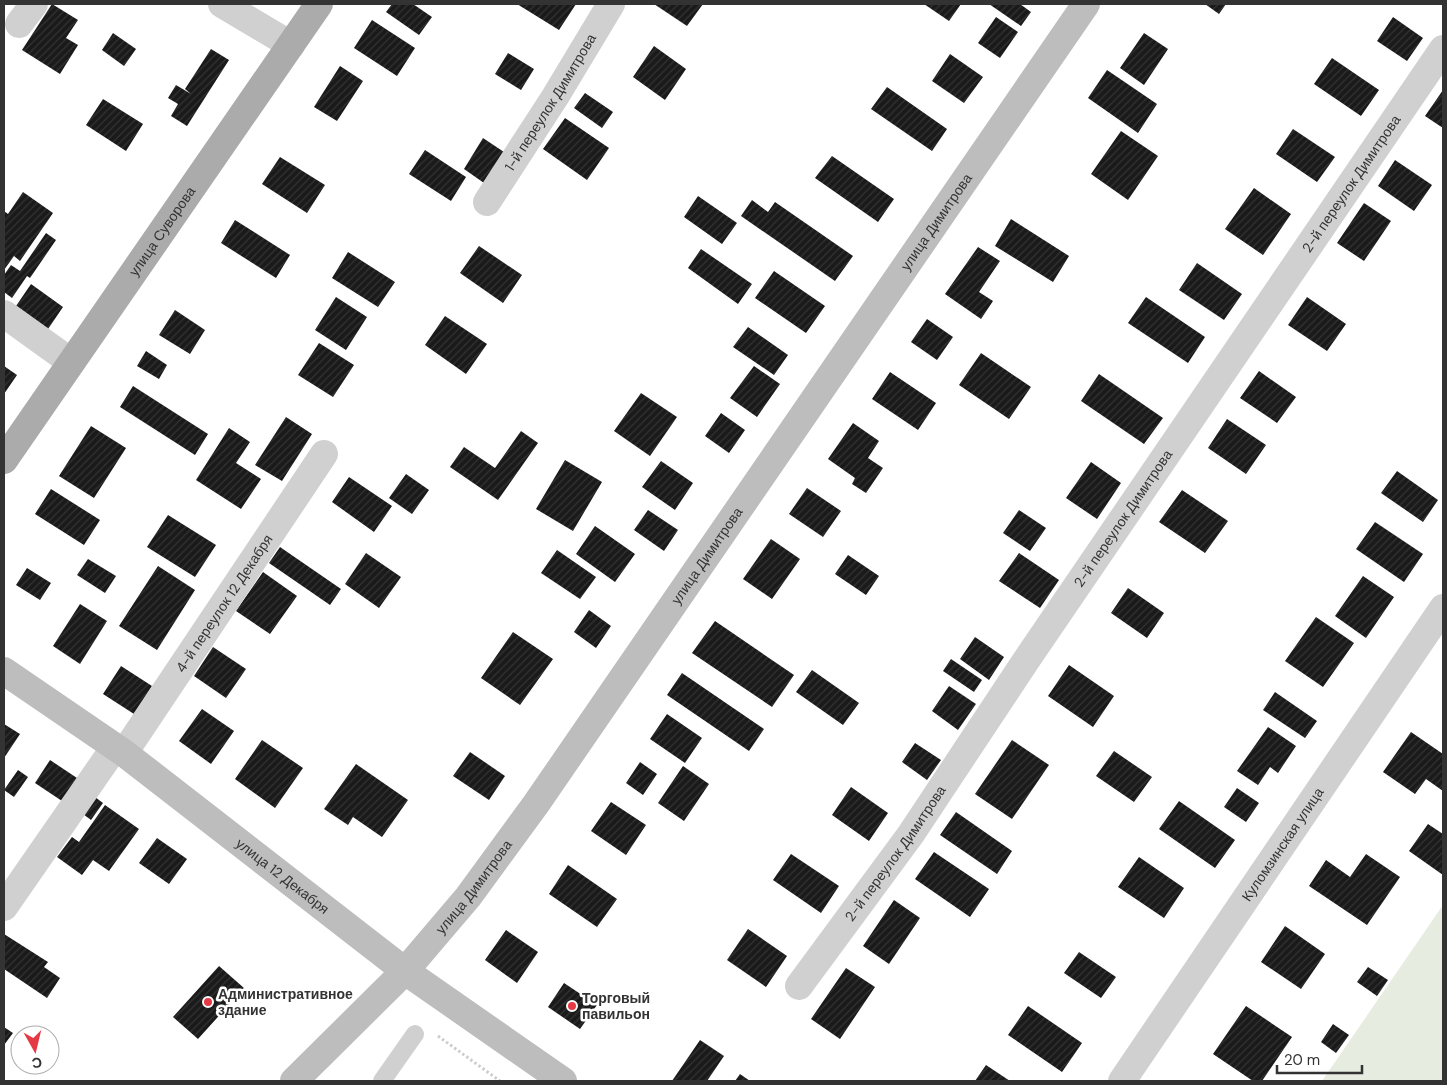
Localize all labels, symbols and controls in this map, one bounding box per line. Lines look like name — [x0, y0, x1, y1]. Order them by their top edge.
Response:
street label: 1-й переулок Димитрова — [500, 30, 600, 175]
street label: 2-й переулок Димитрова — [1298, 111, 1404, 256]
street label: улица Димитрова — [896, 170, 976, 274]
street label: улица Суворова — [125, 183, 199, 280]
street label: 2-й переулок Димитрова — [1070, 446, 1176, 591]
street label: улица Димитрова — [667, 503, 747, 608]
street label: 4-й переулок 12 Декабря — [172, 531, 277, 676]
street label: 2-й переулок Димитрова — [841, 782, 950, 925]
street label: Куломзинская улица — [1238, 784, 1328, 905]
street label: улица 12 Декабря — [232, 834, 333, 918]
street label: улица Димитрова — [432, 836, 516, 937]
place label: Административное здание — [218, 985, 353, 1019]
place label: Торговый павильон — [582, 989, 650, 1023]
marker: Административное здание — [202, 996, 214, 1008]
marker: Торговый павильон — [566, 1000, 578, 1012]
north arrow — [10, 1025, 60, 1075]
scale bar — [1277, 1042, 1362, 1074]
text: 20 m — [1284, 1050, 1320, 1070]
text: С — [31, 1053, 43, 1072]

